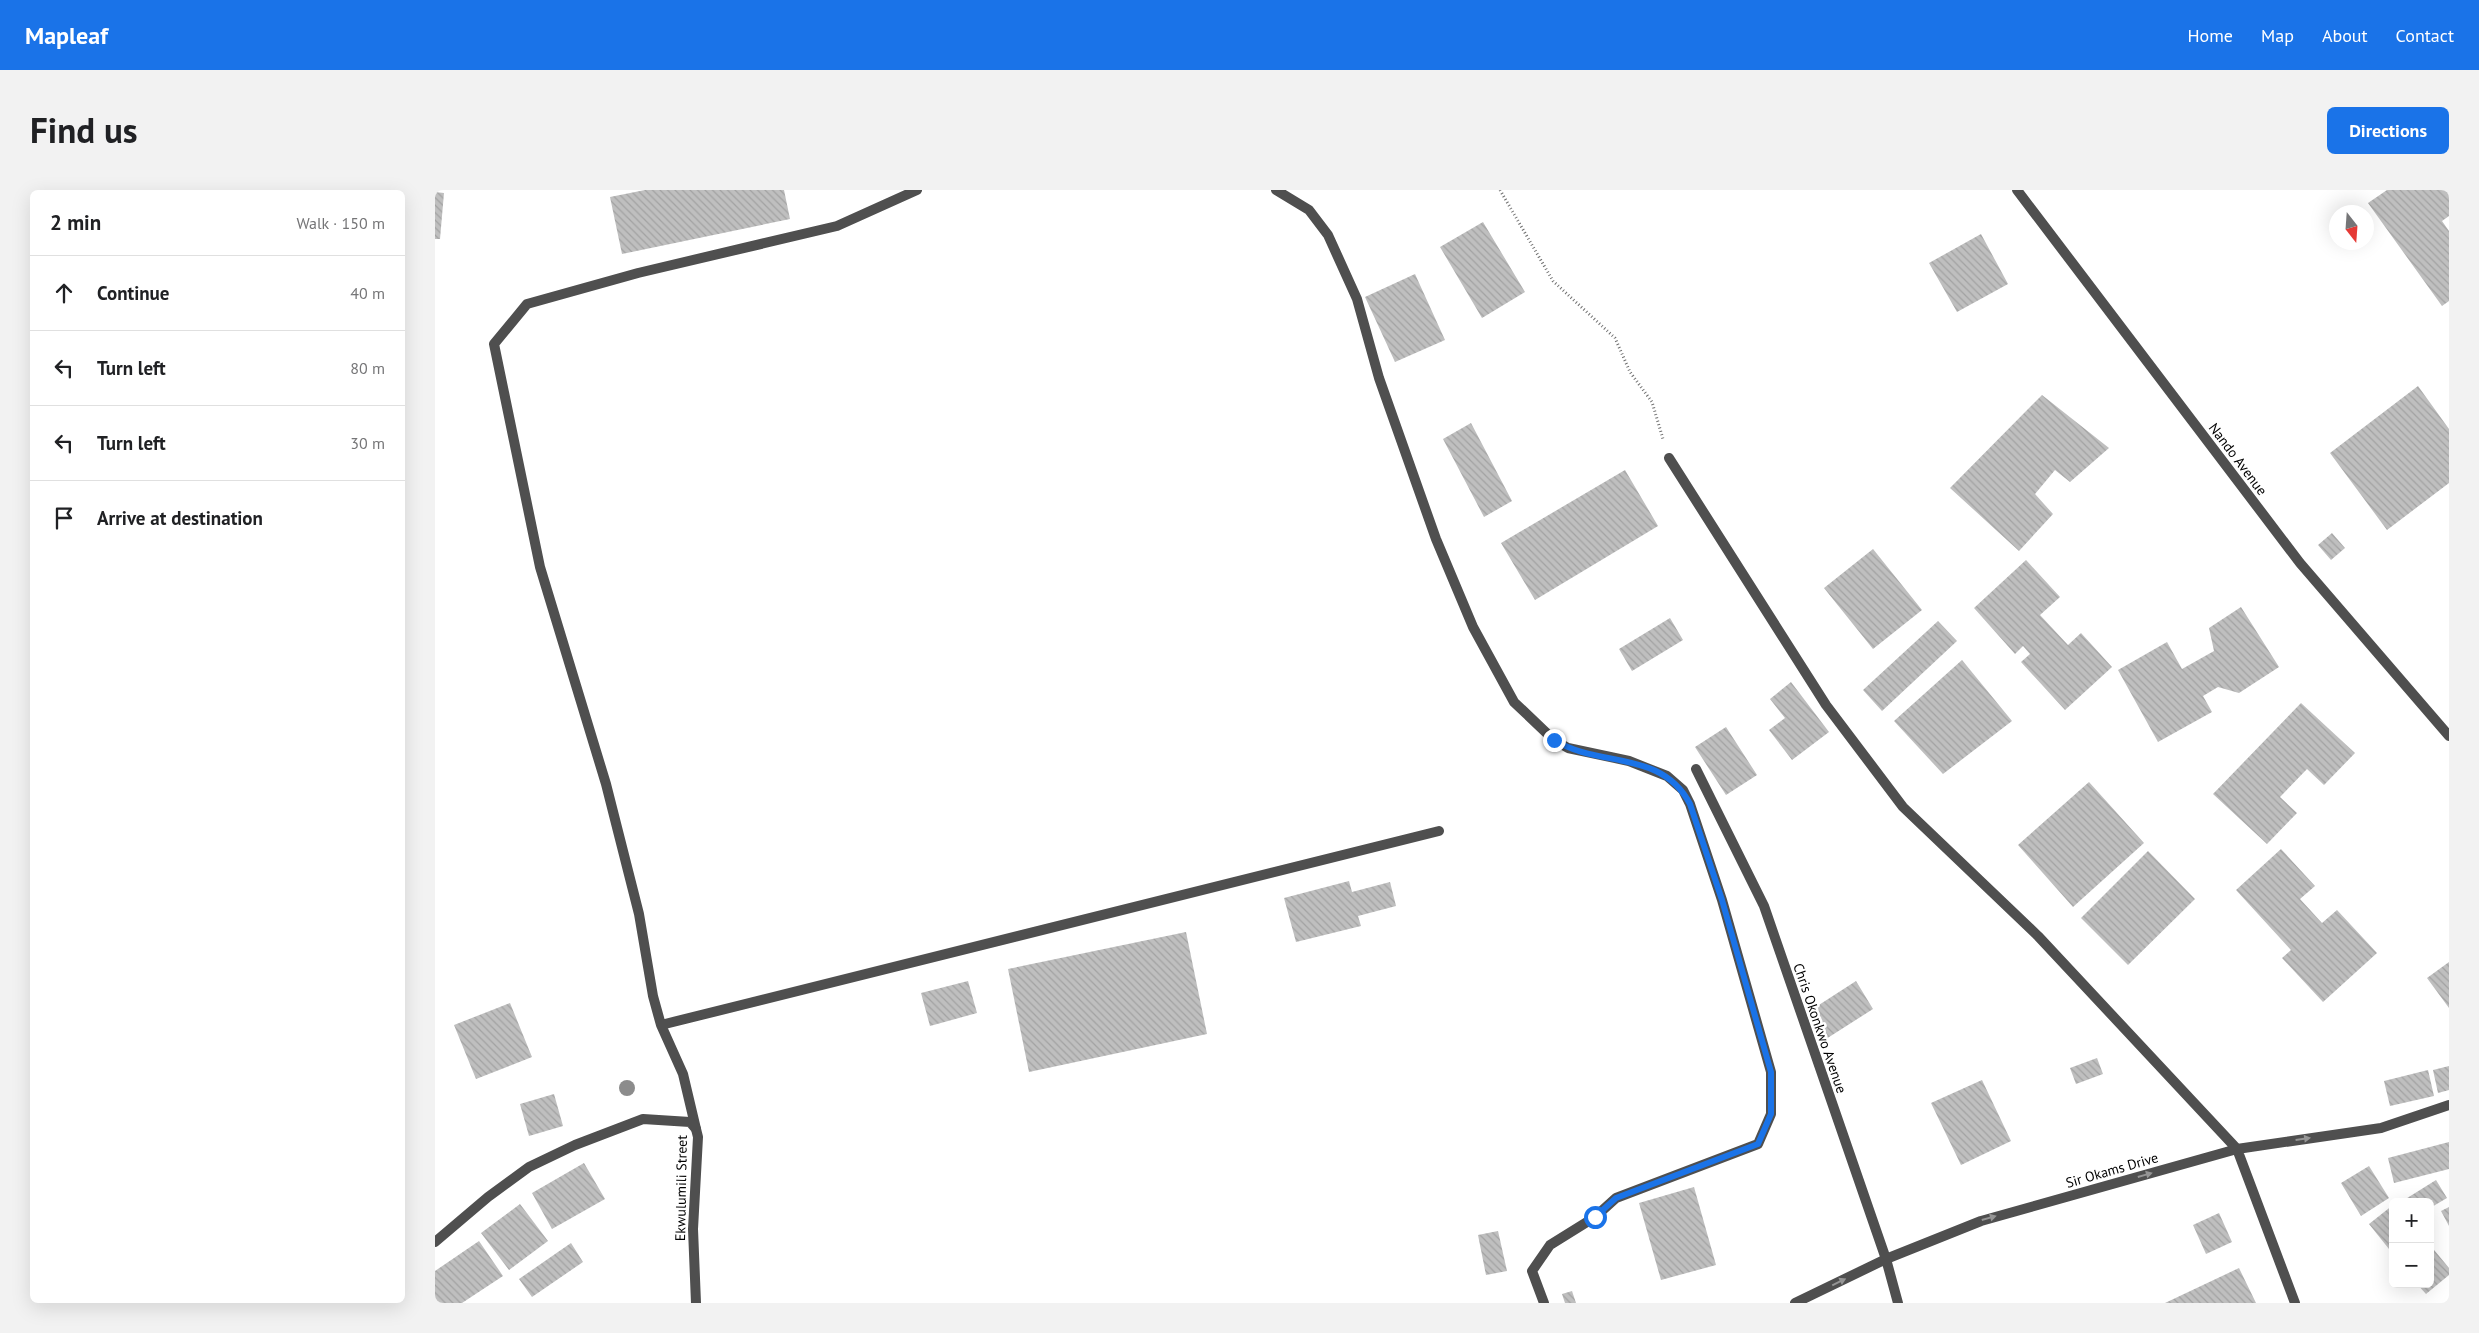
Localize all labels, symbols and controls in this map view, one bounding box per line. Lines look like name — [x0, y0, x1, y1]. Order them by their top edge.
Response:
text: Mapleaf — [25, 20, 108, 51]
text: Home — [2187, 24, 2233, 47]
text: Map — [2261, 24, 2294, 47]
text: About — [2322, 24, 2368, 47]
text: Contact — [2396, 24, 2454, 47]
text: Find us — [30, 107, 138, 153]
button: Directions — [2327, 107, 2449, 154]
north arrow — [2329, 205, 2374, 250]
text: 2 min — [50, 209, 101, 236]
text: Walk · 150 m — [296, 213, 385, 233]
icon: ahead — [50, 279, 78, 307]
text: Continue — [97, 281, 169, 305]
text: 40 m — [350, 283, 385, 303]
icon: left — [50, 354, 78, 382]
text: Turn left — [97, 356, 166, 380]
text: 80 m — [350, 358, 385, 378]
street label: Nando Avenue — [2205, 419, 2271, 499]
icon: left — [50, 429, 78, 457]
text: Turn left — [97, 431, 166, 455]
text: 30 m — [350, 433, 385, 453]
icon: arrive — [50, 504, 78, 532]
text: Arrive at destination — [97, 506, 263, 530]
route end — [1543, 729, 1566, 752]
street label: Chris Okonkwo Avenue — [1789, 961, 1851, 1095]
street label: Ekwulumili Street — [671, 1135, 691, 1241]
one-way arrow — [2296, 1135, 2312, 1143]
street label: Sir Okams Drive — [2064, 1148, 2160, 1192]
one-way arrow — [2138, 1170, 2153, 1178]
map controls — [2389, 1198, 2434, 1288]
button: + — [2389, 1198, 2434, 1243]
route start — [1584, 1206, 1607, 1229]
one-way arrow — [1981, 1214, 1996, 1222]
button: − — [2389, 1243, 2434, 1288]
one-way arrow — [1832, 1278, 1846, 1286]

